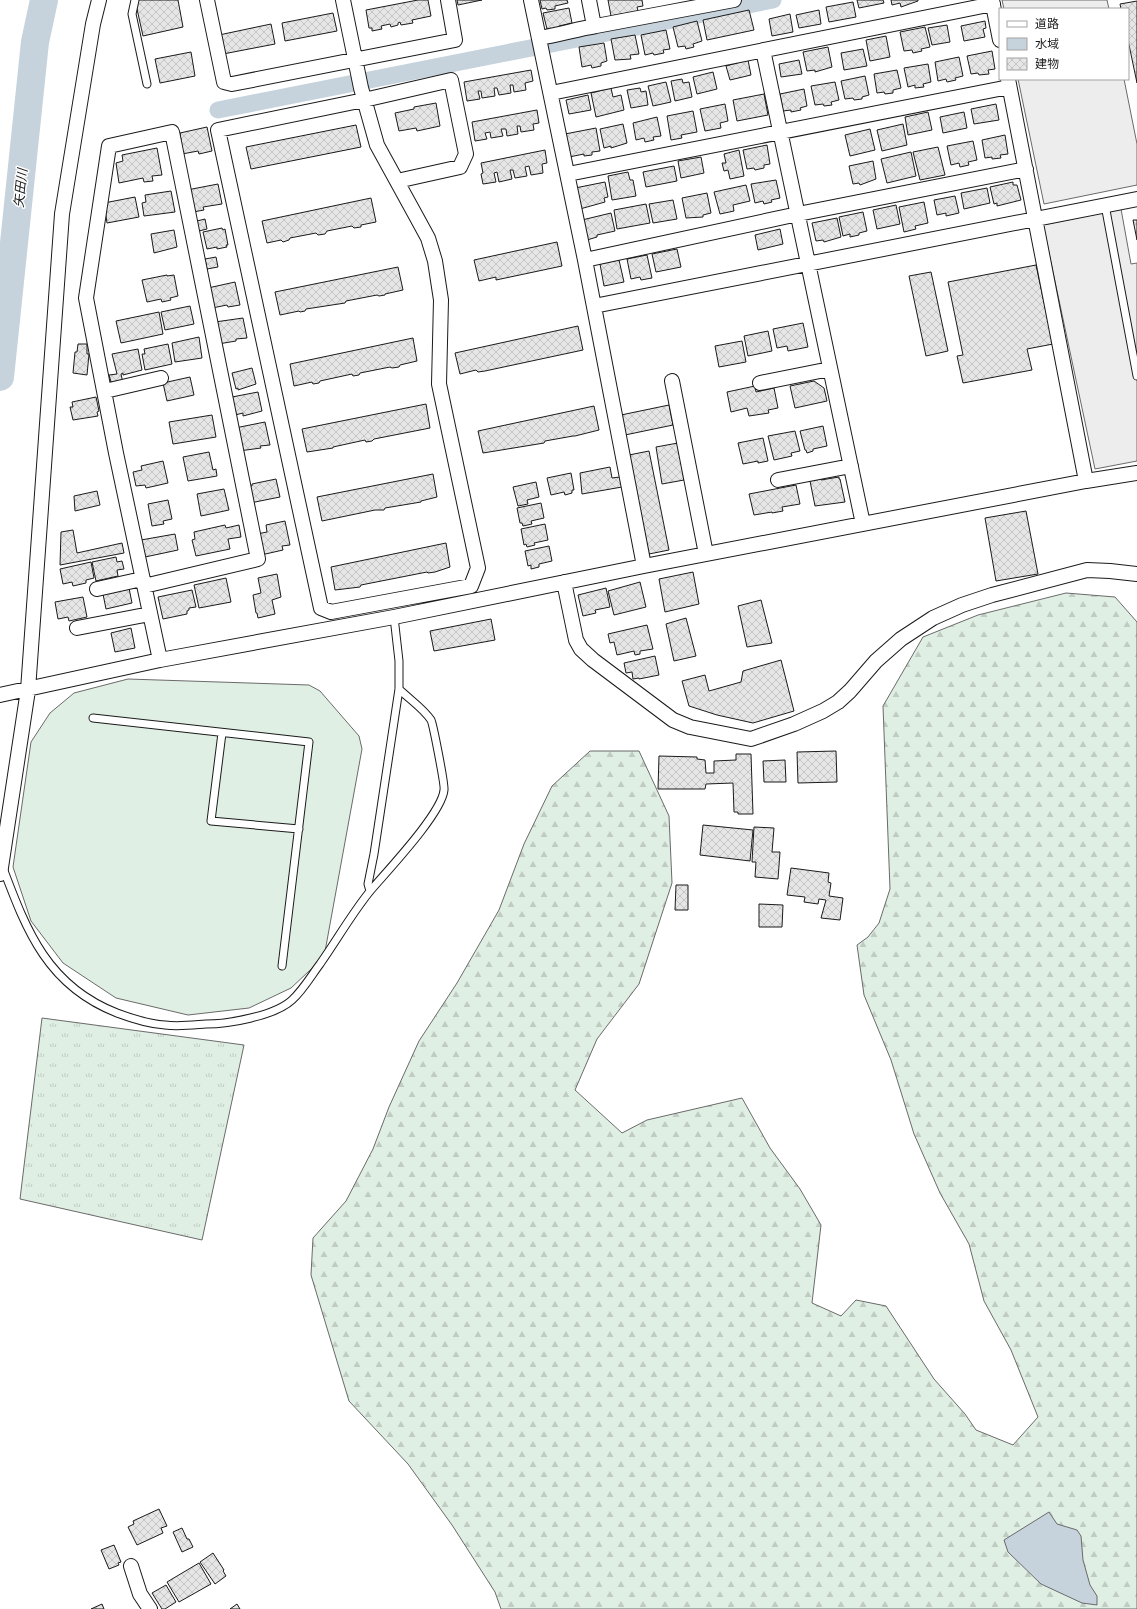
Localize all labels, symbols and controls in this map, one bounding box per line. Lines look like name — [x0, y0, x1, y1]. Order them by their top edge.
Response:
legend — [999, 8, 1129, 80]
text: 道路 — [1035, 15, 1059, 32]
text: 水域 — [1035, 35, 1059, 52]
text: 建物 — [1035, 55, 1059, 72]
water label: 矢田川 — [9, 166, 31, 208]

